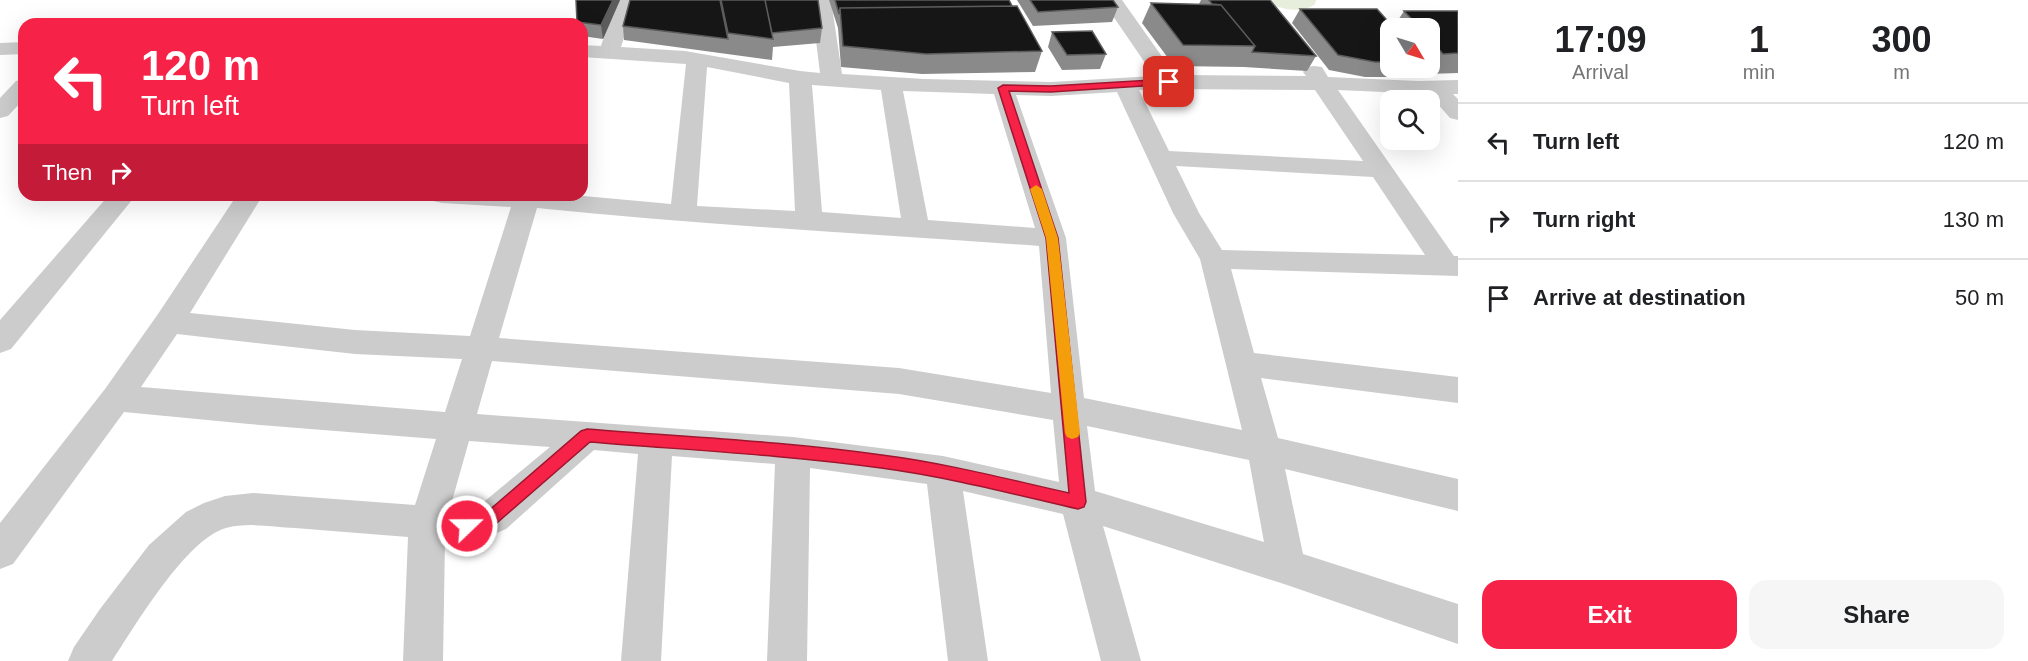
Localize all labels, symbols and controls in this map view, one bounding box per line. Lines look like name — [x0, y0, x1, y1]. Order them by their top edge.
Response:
north arrow — [1380, 18, 1440, 78]
map controls — [1380, 18, 1440, 150]
text: 17:09 — [1554, 19, 1646, 60]
text: 1 — [1749, 19, 1769, 60]
text: 300 — [1871, 19, 1932, 60]
icon: left — [42, 42, 120, 120]
text: 120 m — [141, 42, 260, 89]
pin — [1143, 56, 1194, 107]
text: Arrival — [1572, 61, 1629, 83]
text: min — [1743, 61, 1775, 83]
text: m — [1893, 61, 1910, 83]
icon: arrive — [1152, 65, 1185, 98]
button: search — [1380, 90, 1440, 150]
text: Turn left — [141, 91, 239, 121]
icon: left — [1482, 126, 1515, 159]
text: Turn left — [1533, 129, 1619, 154]
text: 120 m — [1943, 129, 2004, 154]
icon: right — [104, 156, 137, 189]
text: Then — [42, 160, 92, 185]
icon: right — [1482, 204, 1515, 237]
text: Turn right — [1533, 207, 1635, 232]
text: 130 m — [1943, 207, 2004, 232]
icon: arrive — [1482, 282, 1515, 315]
text: Arrive at destination — [1533, 285, 1746, 310]
text: 50 m — [1955, 285, 2004, 310]
position arrow — [435, 494, 499, 558]
button: Exit — [1482, 580, 1737, 649]
button: Share — [1749, 580, 2004, 649]

